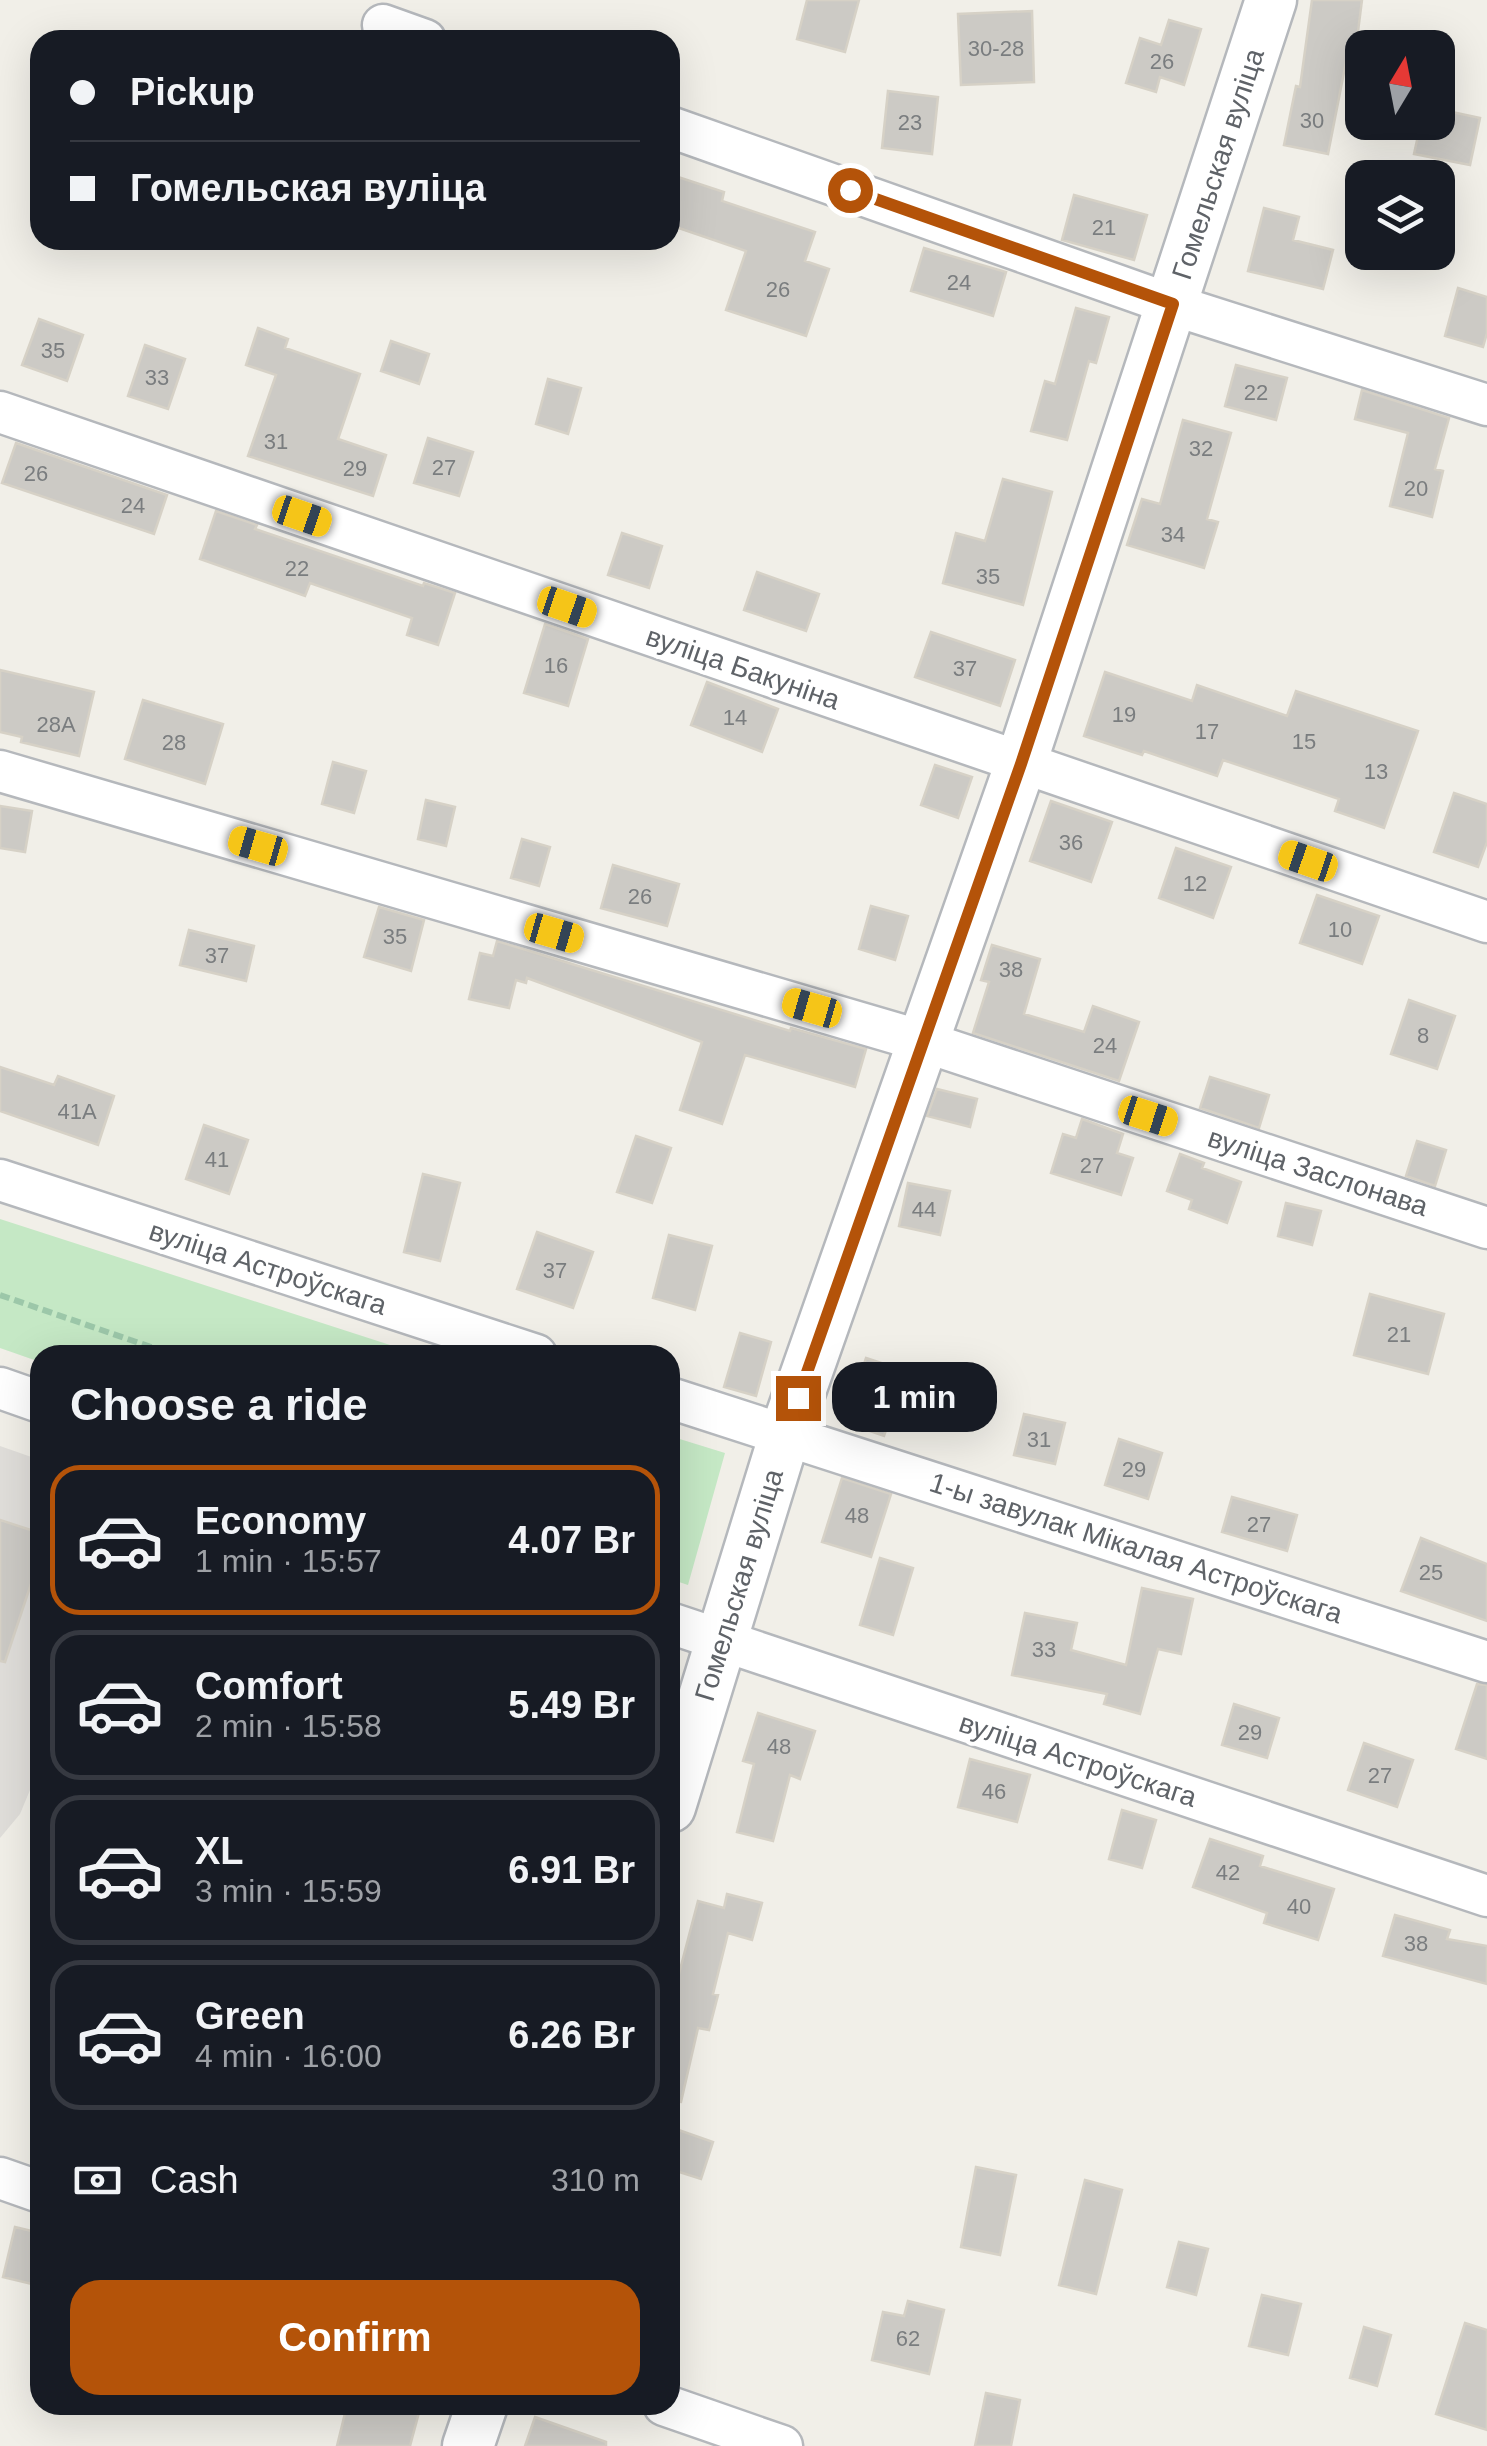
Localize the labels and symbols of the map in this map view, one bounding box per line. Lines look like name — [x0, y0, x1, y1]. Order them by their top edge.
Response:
north arrow — [1345, 30, 1455, 140]
house number: 30-28 — [968, 36, 1024, 61]
street label: Гомельская вуліца — [1166, 44, 1270, 283]
house number: 26 — [1150, 49, 1174, 74]
house number: 30 — [1300, 108, 1324, 133]
house number: 23 — [898, 110, 922, 135]
route start — [828, 168, 873, 213]
house number: 21 — [1092, 215, 1116, 240]
house number: 24 — [947, 270, 971, 295]
house number: 26 — [766, 277, 790, 302]
house number: 35 — [41, 338, 65, 363]
house number: 33 — [145, 365, 169, 390]
house number: 22 — [1244, 380, 1268, 405]
house number: 31 — [264, 429, 288, 454]
house number: 32 — [1189, 436, 1213, 461]
house number: 27 — [432, 455, 456, 480]
house number: 29 — [343, 456, 367, 481]
house number: 26 — [24, 461, 48, 486]
house number: 20 — [1404, 476, 1428, 501]
car — [269, 492, 335, 540]
house number: 24 — [121, 493, 145, 518]
house number: 34 — [1161, 522, 1185, 547]
house number: 22 — [285, 556, 309, 581]
house number: 35 — [976, 564, 1000, 589]
car — [534, 583, 600, 631]
street label: вуліца Бакуніна — [642, 620, 844, 716]
house number: 16 — [544, 653, 568, 678]
house number: 37 — [953, 656, 977, 681]
house number: 19 — [1112, 702, 1136, 727]
house number: 14 — [723, 705, 747, 730]
house number: 28А — [36, 712, 76, 737]
house number: 17 — [1195, 719, 1219, 744]
house number: 15 — [1292, 729, 1316, 754]
house number: 28 — [162, 730, 186, 755]
house number: 13 — [1364, 759, 1388, 784]
car — [225, 823, 291, 869]
house number: 36 — [1059, 830, 1083, 855]
car — [1275, 837, 1341, 885]
house number: 12 — [1183, 871, 1207, 896]
house number: 26 — [628, 884, 652, 909]
car — [521, 910, 587, 956]
house number: 10 — [1328, 917, 1352, 942]
house number: 35 — [383, 924, 407, 949]
house number: 37 — [205, 943, 229, 968]
house number: 38 — [999, 957, 1023, 982]
car — [779, 985, 845, 1031]
house number: 8 — [1417, 1023, 1429, 1048]
house number: 24 — [1093, 1033, 1117, 1058]
car — [1115, 1092, 1181, 1140]
house number: 41А — [57, 1099, 97, 1124]
street label: вуліца Заслонава — [1204, 1122, 1432, 1222]
house number: 41 — [205, 1147, 229, 1172]
house number: 27 — [1080, 1153, 1104, 1178]
house number: 44 — [912, 1197, 936, 1222]
street label: вуліца Астроўскага — [145, 1215, 391, 1321]
house number: 37 — [543, 1258, 567, 1283]
house number: 21 — [1387, 1322, 1411, 1347]
callout: 1 min — [833, 1363, 998, 1433]
route end — [776, 1376, 821, 1421]
house number: 31 — [1027, 1427, 1051, 1452]
house number: 29 — [1122, 1457, 1146, 1482]
street label: Гомельская вуліца — [689, 1465, 789, 1705]
street label: 1-ы завулак Мікалая Астроўскага — [926, 1467, 1347, 1630]
house number: 48 — [845, 1503, 869, 1528]
house number: 27 — [1247, 1512, 1271, 1537]
house number: 25 — [1419, 1560, 1443, 1585]
house number: 33 — [1032, 1637, 1056, 1662]
street label: вуліца Астроўскага — [955, 1707, 1201, 1813]
house number: 29 — [1238, 1720, 1262, 1745]
house number: 48 — [767, 1734, 791, 1759]
house number: 27 — [1368, 1763, 1392, 1788]
house number: 46 — [982, 1779, 1006, 1804]
house number: 42 — [1216, 1860, 1240, 1885]
house number: 40 — [1287, 1894, 1311, 1919]
house number: 38 — [1404, 1931, 1428, 1956]
house number: 62 — [896, 2326, 920, 2351]

